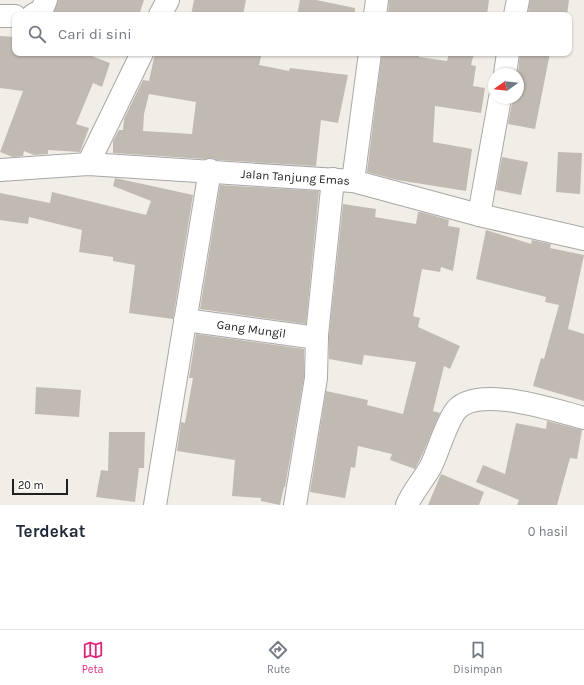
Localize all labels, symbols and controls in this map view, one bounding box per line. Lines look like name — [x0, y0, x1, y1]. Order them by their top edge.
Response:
search box — [12, 12, 572, 56]
icon: search — [26, 23, 48, 45]
text: Cari di sini — [58, 25, 132, 43]
north arrow — [488, 68, 524, 104]
street label: Jalan Tanjung Emas — [240, 167, 350, 188]
street label: Gang Mungil — [216, 317, 287, 341]
scale bar — [12, 477, 68, 496]
text: 20 m — [18, 479, 44, 492]
text: Terdekat — [16, 521, 85, 541]
text: 0 hasil — [528, 524, 568, 539]
tab: Peta — [82, 639, 104, 676]
tab: Rute — [267, 639, 290, 676]
tab: Disimpan — [453, 639, 502, 676]

